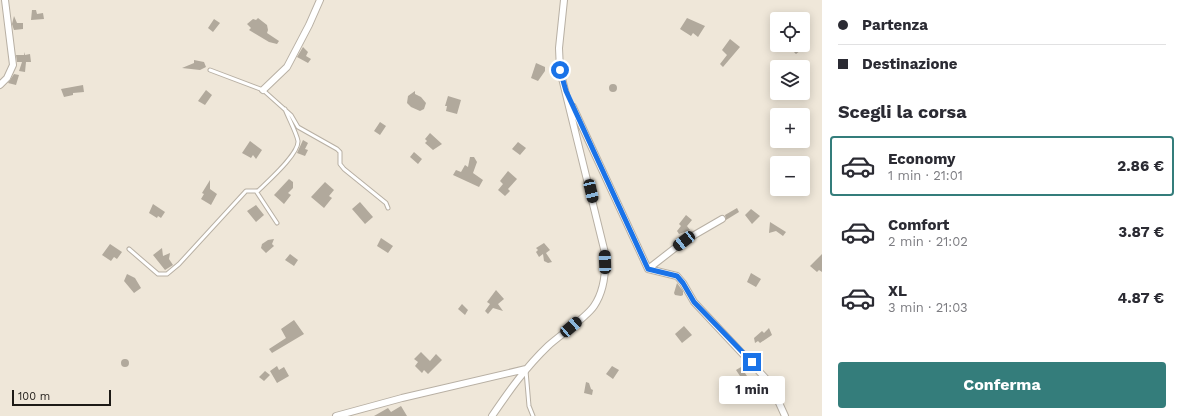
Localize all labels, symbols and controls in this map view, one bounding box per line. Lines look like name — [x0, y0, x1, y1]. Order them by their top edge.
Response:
map controls — [770, 12, 810, 196]
button: locate — [770, 12, 810, 52]
text: Partenza — [862, 16, 928, 34]
text: Destinazione — [862, 55, 957, 73]
button: layers — [770, 60, 810, 100]
route start — [551, 61, 569, 79]
text: Scegli la corsa — [838, 101, 967, 122]
button: + — [770, 108, 810, 148]
icon: car — [840, 148, 876, 184]
text: Economy — [888, 150, 955, 168]
button: − — [770, 156, 810, 196]
text: 2.86 € — [1117, 157, 1164, 175]
text: 1 min · 21:01 — [888, 168, 963, 183]
car — [582, 178, 600, 204]
icon: car — [840, 214, 876, 250]
text: Comfort — [888, 216, 949, 234]
text: 3.87 € — [1118, 223, 1164, 241]
car — [671, 229, 697, 253]
text: 2 min · 21:02 — [888, 234, 968, 249]
car — [599, 250, 611, 274]
icon: car — [840, 280, 876, 316]
text: XL — [888, 282, 907, 300]
text: 4.87 € — [1118, 289, 1164, 307]
text: 3 min · 21:03 — [888, 300, 968, 315]
car — [558, 315, 584, 339]
route end — [743, 353, 761, 371]
button: Conferma — [838, 362, 1166, 408]
callout: 1 min — [719, 376, 785, 404]
text: 1 min — [735, 382, 769, 397]
scale bar — [12, 388, 111, 407]
text: 100 m — [18, 390, 50, 403]

